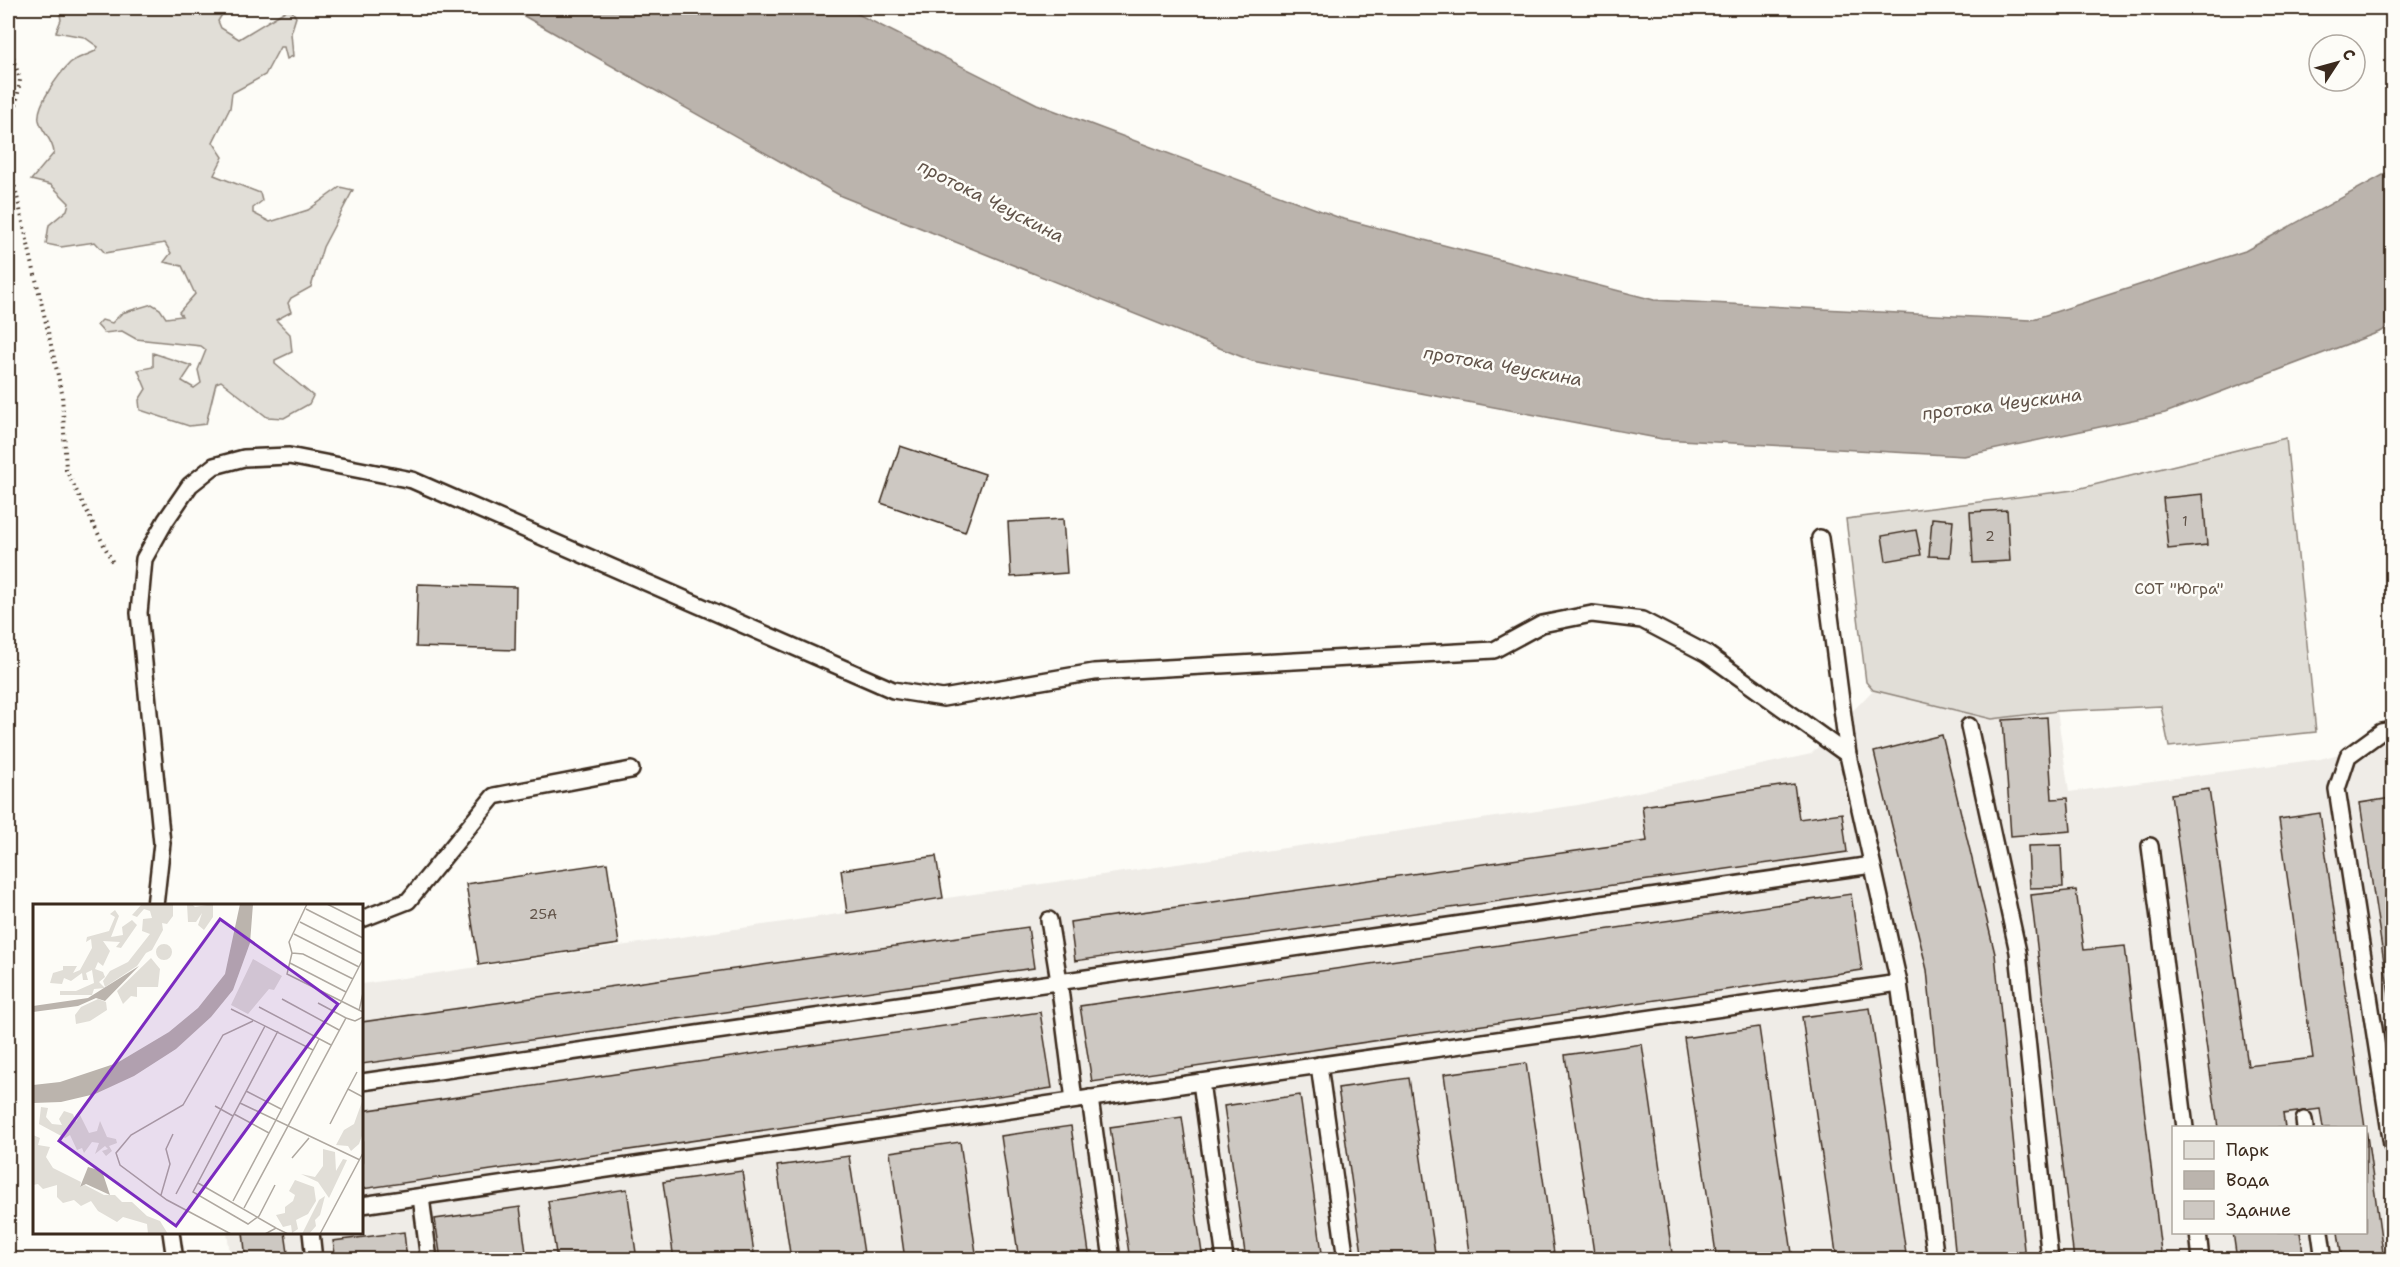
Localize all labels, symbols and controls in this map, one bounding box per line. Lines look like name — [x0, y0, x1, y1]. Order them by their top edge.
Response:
north arrow — [2307, 33, 2367, 93]
text: С — [2337, 44, 2360, 65]
water label: протока Чеускина — [914, 154, 1068, 248]
water label: протока Чеускина — [1422, 340, 1584, 392]
water label: протока Чеускина — [1921, 382, 2083, 426]
house number: 1 — [2182, 512, 2188, 530]
house number: 2 — [1985, 527, 1995, 545]
park label: СОТ "Югра" — [2134, 578, 2224, 599]
inset map — [33, 904, 363, 1234]
house number: 25А — [529, 905, 557, 923]
legend — [2172, 1126, 2367, 1234]
text: Парк — [2226, 1138, 2269, 1162]
text: Вода — [2226, 1168, 2269, 1192]
text: Здание — [2226, 1198, 2291, 1222]

